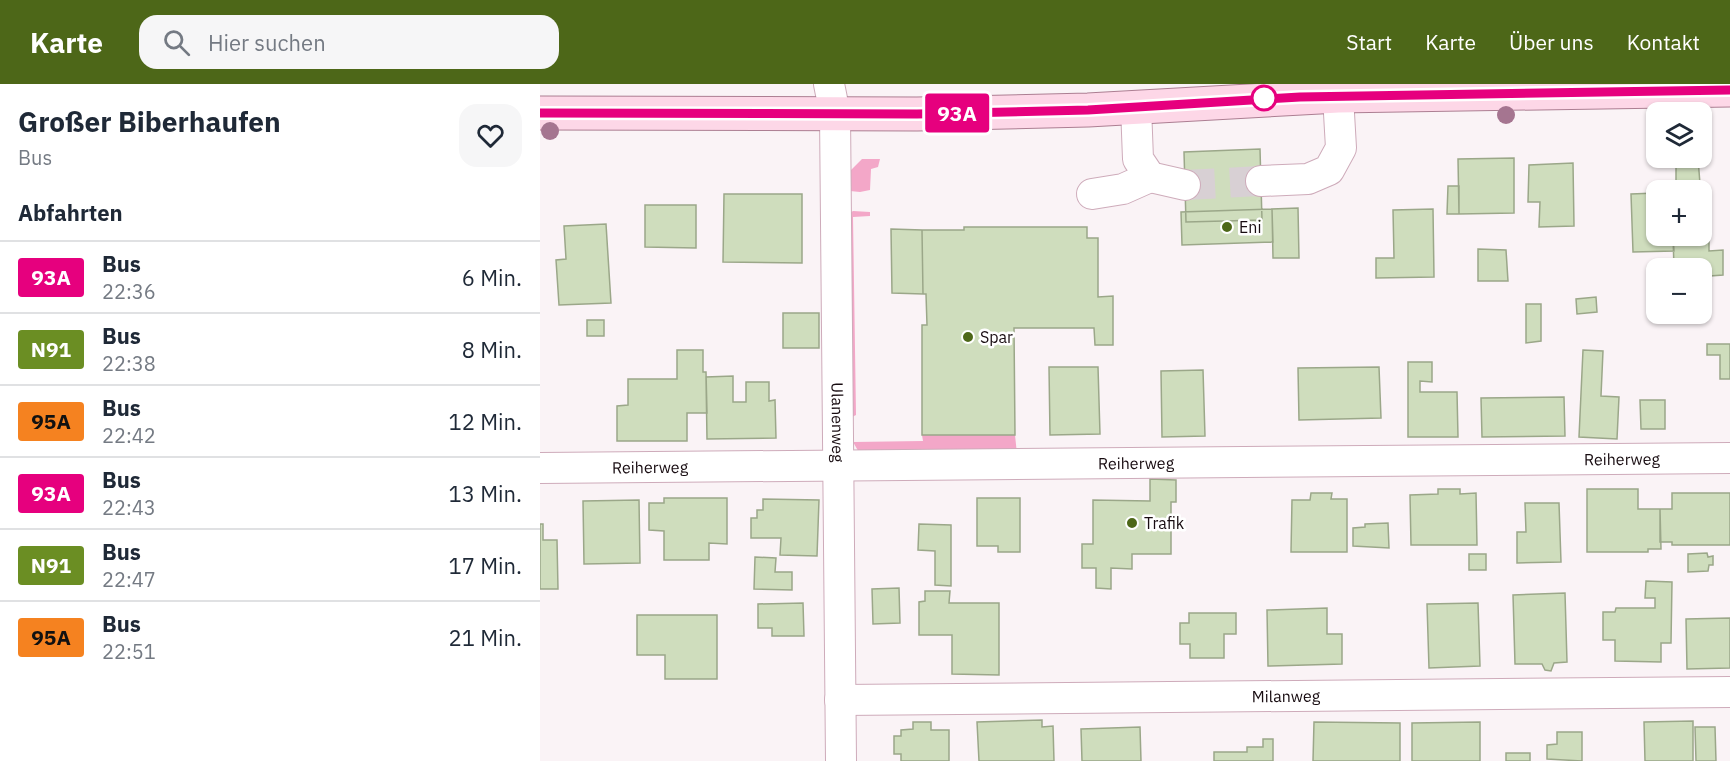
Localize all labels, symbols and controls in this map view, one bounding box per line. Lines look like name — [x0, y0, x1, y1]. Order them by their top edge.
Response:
search box — [139, 15, 559, 69]
text: Karte — [30, 24, 103, 61]
icon: search — [160, 26, 193, 59]
text: Hier suchen — [208, 28, 326, 57]
text: Start — [1346, 28, 1392, 56]
text: Karte — [1425, 28, 1476, 56]
text: Über uns — [1509, 28, 1594, 56]
text: Kontakt — [1627, 28, 1700, 56]
unlabelled marker — [1251, 85, 1277, 111]
line badge: 93A — [922, 93, 992, 132]
text: 93A — [937, 99, 977, 127]
map controls — [1646, 102, 1712, 324]
button: layers — [1646, 102, 1712, 168]
text: Großer Biberhaufen — [18, 103, 281, 140]
button: heart — [459, 104, 522, 167]
text: Bus — [18, 144, 52, 171]
button: + — [1646, 180, 1712, 246]
text: Abfahrten — [18, 198, 123, 227]
place label: Eni — [1239, 217, 1261, 237]
marker: Eni — [1220, 220, 1234, 234]
text: Bus — [102, 249, 141, 278]
button: − — [1646, 258, 1712, 324]
text: 93A — [31, 263, 71, 291]
text: 6 Min. — [462, 263, 522, 292]
text: 22:36 — [102, 278, 156, 305]
text: Bus — [102, 321, 141, 350]
place label: Spar — [980, 327, 1013, 347]
marker: Spar — [961, 330, 975, 344]
text: N91 — [31, 335, 71, 363]
text: 8 Min. — [462, 335, 522, 364]
text: 22:38 — [102, 350, 156, 377]
street label: Ulanenweg — [827, 382, 848, 463]
text: Bus — [102, 393, 141, 422]
text: 95A — [31, 407, 71, 435]
text: 12 Min. — [449, 407, 522, 436]
text: 22:42 — [102, 422, 156, 449]
street label: Reiherweg — [1584, 449, 1661, 469]
street label: Reiherweg — [1098, 453, 1175, 473]
street label: Reiherweg — [612, 457, 689, 477]
text: Bus — [102, 465, 141, 494]
text: 93A — [31, 479, 71, 507]
text: 13 Min. — [449, 479, 522, 508]
text: 22:43 — [102, 494, 156, 521]
place label: Trafik — [1144, 513, 1185, 533]
marker: Trafik — [1125, 516, 1139, 530]
text: Bus — [102, 537, 141, 566]
text: N91 — [31, 551, 71, 579]
text: 17 Min. — [449, 551, 522, 580]
text: 22:47 — [102, 566, 156, 593]
text: Bus — [102, 609, 141, 638]
text: 95A — [31, 623, 71, 651]
text: 21 Min. — [449, 623, 522, 652]
text: 22:51 — [102, 638, 156, 665]
street label: Milanweg — [1252, 686, 1321, 706]

